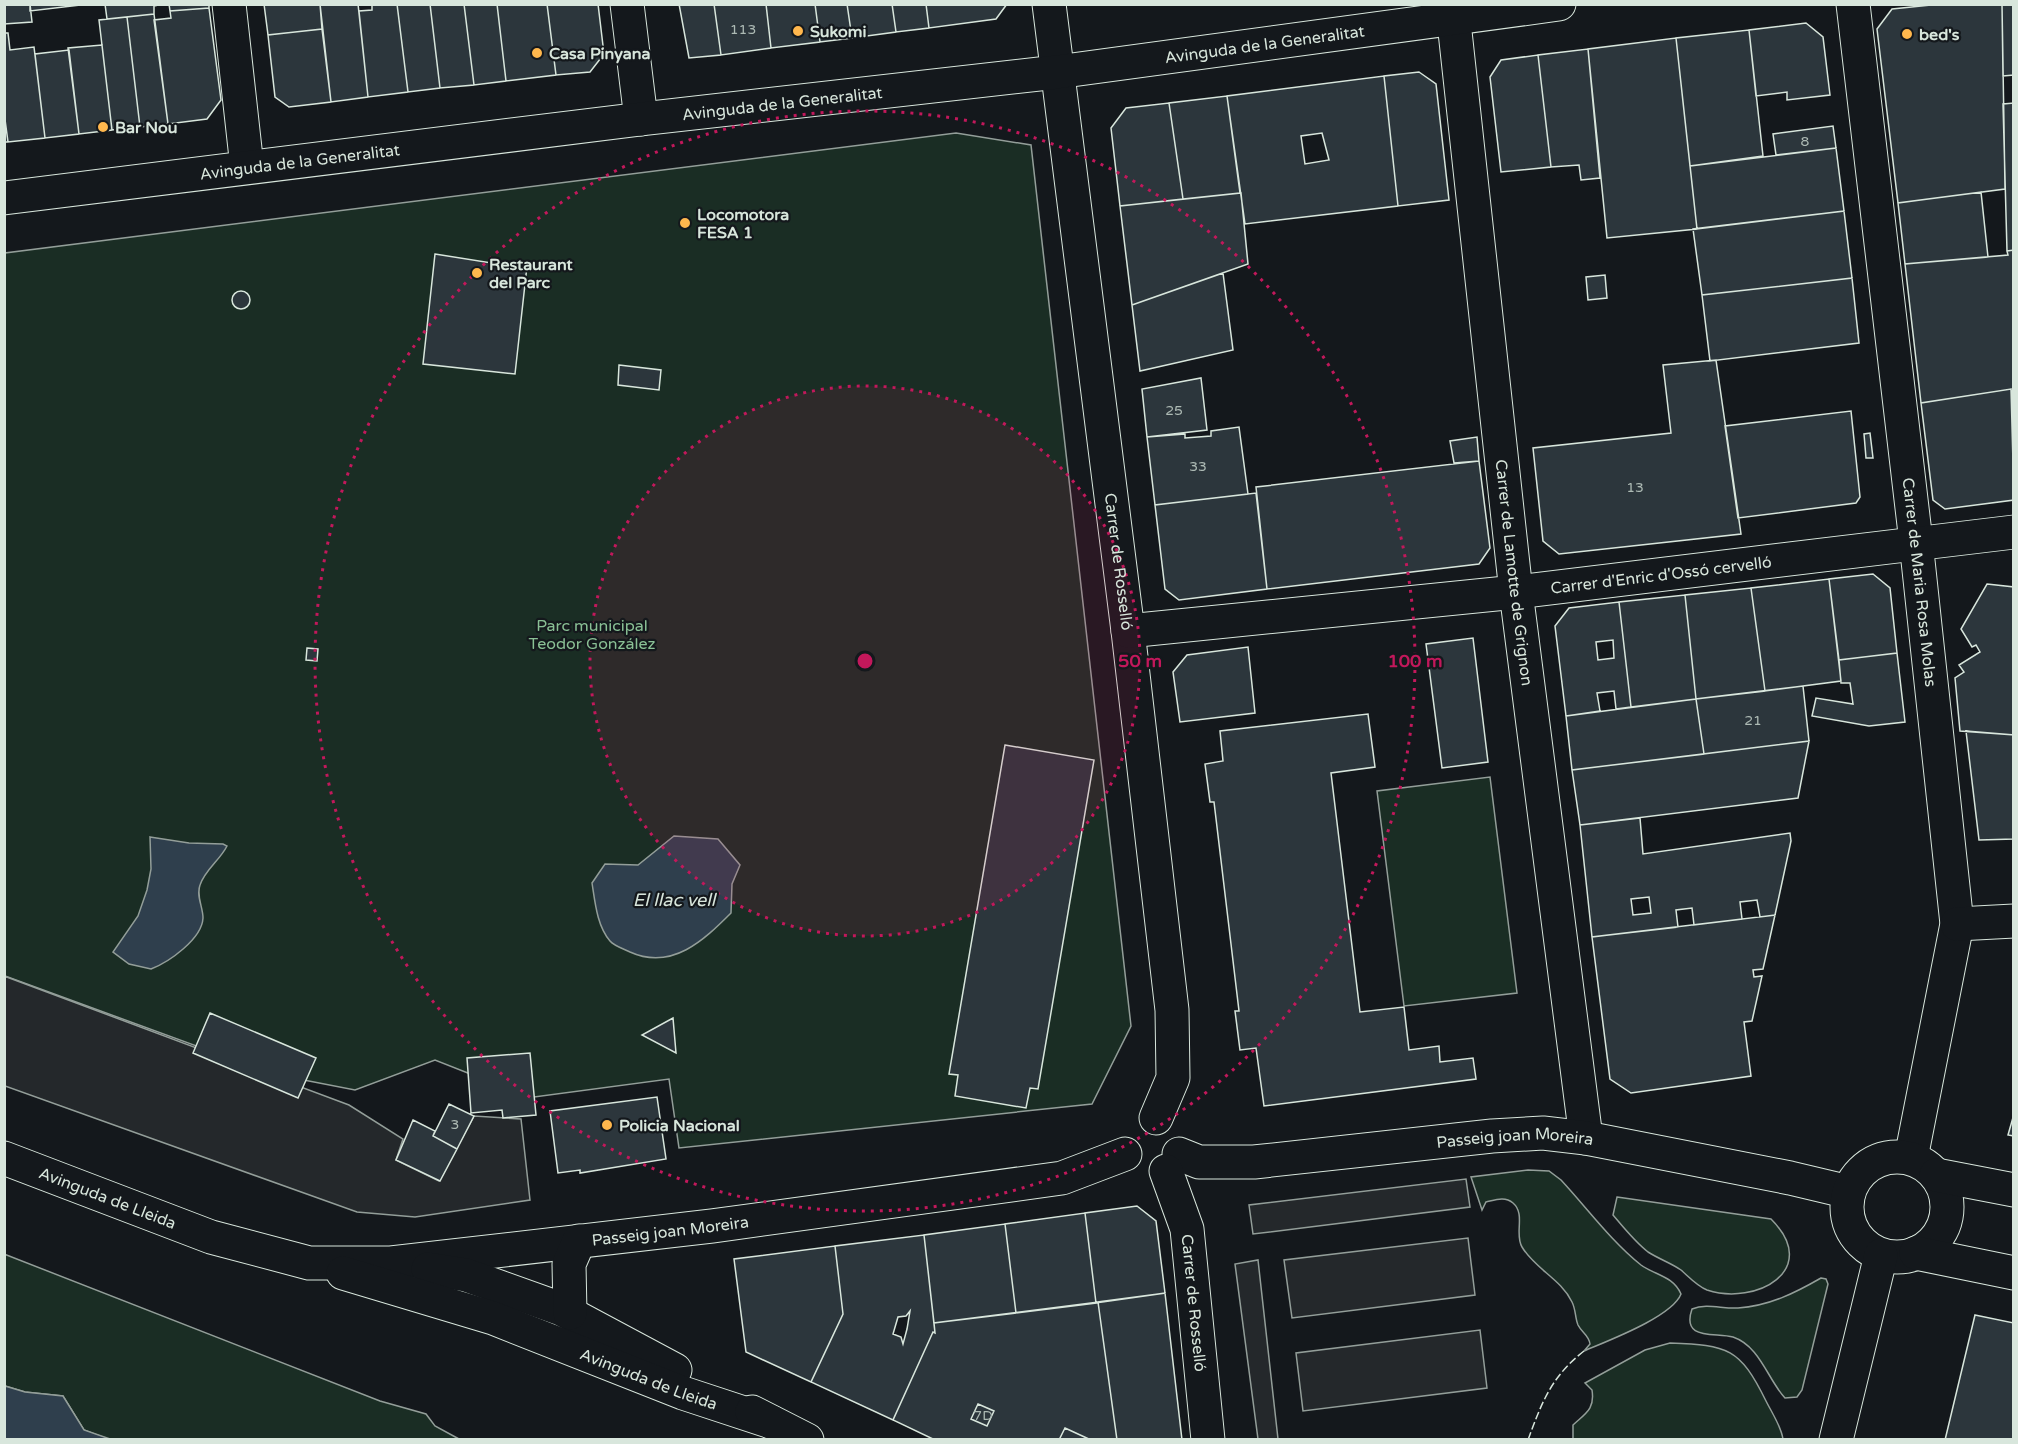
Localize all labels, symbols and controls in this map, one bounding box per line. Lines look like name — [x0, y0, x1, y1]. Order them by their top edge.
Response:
house number: 113 — [730, 21, 756, 38]
street label: Avinguda de la Generalitat — [1164, 21, 1366, 68]
place label: Sukomi — [810, 22, 866, 42]
marker: Sukomi — [791, 24, 805, 38]
place label: bed's — [1919, 25, 1960, 45]
marker: bed's — [1900, 27, 1914, 41]
place label: Casa Pinyana — [549, 44, 650, 64]
marker: Casa Pinyana — [530, 46, 544, 60]
street label: Avinguda de la Generalitat — [681, 83, 884, 125]
place label: Bar Nou — [115, 118, 177, 138]
marker: Bar Nou — [96, 120, 110, 134]
house number: 8 — [1801, 133, 1810, 150]
street label: Avinguda de la Generalitat — [199, 140, 401, 185]
place label: Locomotora FESA 1 — [697, 205, 789, 243]
marker: Locomotora FESA 1 — [678, 216, 692, 230]
place label: Restaurant del Parc — [489, 255, 574, 293]
marker: Restaurant del Parc — [470, 266, 484, 280]
house number: 25 — [1165, 402, 1183, 419]
house number: 33 — [1189, 458, 1207, 475]
street label: Carrer de Lamotte de Grignon — [1491, 458, 1537, 687]
street label: Carrer de Maria Rosa Molas — [1898, 477, 1940, 688]
house number: 13 — [1626, 479, 1644, 496]
street label: Carrer de Rosselló — [1100, 492, 1137, 632]
street label: Carrer d'Enric d'Ossó cervelló — [1549, 552, 1773, 599]
park label: Parc municipal Teodor González — [528, 616, 656, 654]
text: 50 m — [1118, 650, 1162, 672]
text: 100 m — [1387, 650, 1443, 672]
centre of rings — [855, 651, 875, 671]
house number: 21 — [1744, 712, 1762, 729]
water label: El llac vell — [633, 889, 718, 911]
house number: 3 — [451, 1116, 459, 1133]
place label: Policia Nacional — [619, 1116, 740, 1136]
marker: Policia Nacional — [600, 1118, 614, 1132]
street label: Passeig joan Moreira — [1435, 1124, 1595, 1153]
street label: Avinguda de Lleida — [36, 1163, 179, 1234]
street label: Passeig joan Moreira — [591, 1212, 750, 1251]
street label: Carrer de Rosselló — [1177, 1233, 1210, 1373]
street label: Avinguda de Lleida — [577, 1344, 720, 1415]
house number: 7D — [973, 1407, 993, 1424]

